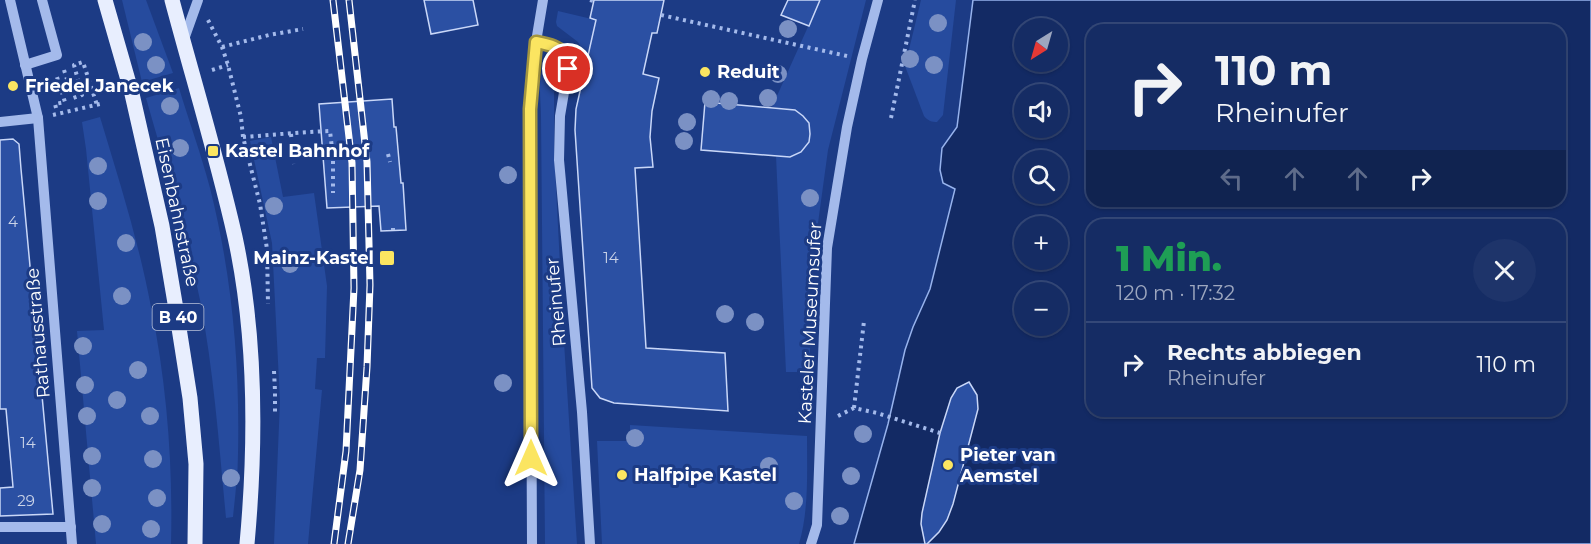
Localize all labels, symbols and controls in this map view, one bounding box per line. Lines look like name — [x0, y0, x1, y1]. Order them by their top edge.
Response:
north arrow — [1014, 18, 1068, 72]
map controls — [1014, 18, 1068, 336]
pin — [542, 43, 593, 94]
text: 110 m — [1215, 44, 1332, 96]
icon: right — [1116, 48, 1194, 126]
icon: arrive — [551, 52, 584, 85]
place label: Reduit — [717, 61, 780, 83]
marker: Reduit — [698, 65, 712, 79]
place label: Friedel Janecek — [25, 75, 174, 97]
marker: Friedel Janecek — [6, 79, 20, 93]
button: sound — [1014, 84, 1068, 138]
text: Rheinufer — [1215, 96, 1349, 129]
street label: Eisenbahnstraße — [150, 135, 204, 289]
place label: Kastel Bahnhof — [225, 140, 370, 162]
marker: Kastel Bahnhof — [206, 144, 220, 158]
button: search — [1014, 150, 1068, 204]
icon: left — [1215, 162, 1248, 195]
icon: ahead — [1278, 162, 1311, 195]
icon: ahead — [1341, 162, 1374, 195]
icon: right — [1404, 162, 1437, 195]
house number: 4 — [8, 212, 18, 231]
button: + — [1014, 216, 1068, 270]
street label: Kasteler Museumsufer — [794, 221, 826, 425]
text: 1 Min. — [1116, 236, 1222, 280]
button: close — [1473, 239, 1536, 302]
place label: Mainz-Kastel — [253, 247, 374, 269]
house number: 14 — [603, 248, 619, 267]
marker: Mainz-Kastel — [378, 249, 396, 267]
street label: Rheinufer — [541, 257, 571, 347]
street label: Rathausstraße — [21, 267, 55, 399]
text: 120 m · 17:32 — [1116, 281, 1235, 305]
button: − — [1014, 282, 1068, 336]
road number: B 40 — [152, 304, 204, 330]
text: Rechts abbiegen — [1167, 339, 1362, 366]
icon: right — [1116, 348, 1149, 381]
text: 110 m — [1476, 351, 1536, 378]
text: Rheinufer — [1167, 366, 1266, 390]
position arrow — [499, 426, 563, 490]
house number: 14 — [20, 433, 36, 452]
place label: Pieter van Aemstel — [959, 444, 1056, 487]
marker: Pieter van Aemstel — [941, 458, 955, 472]
place label: Halfpipe Kastel — [634, 464, 777, 486]
marker: Halfpipe Kastel — [615, 468, 629, 482]
house number: 29 — [17, 491, 35, 510]

